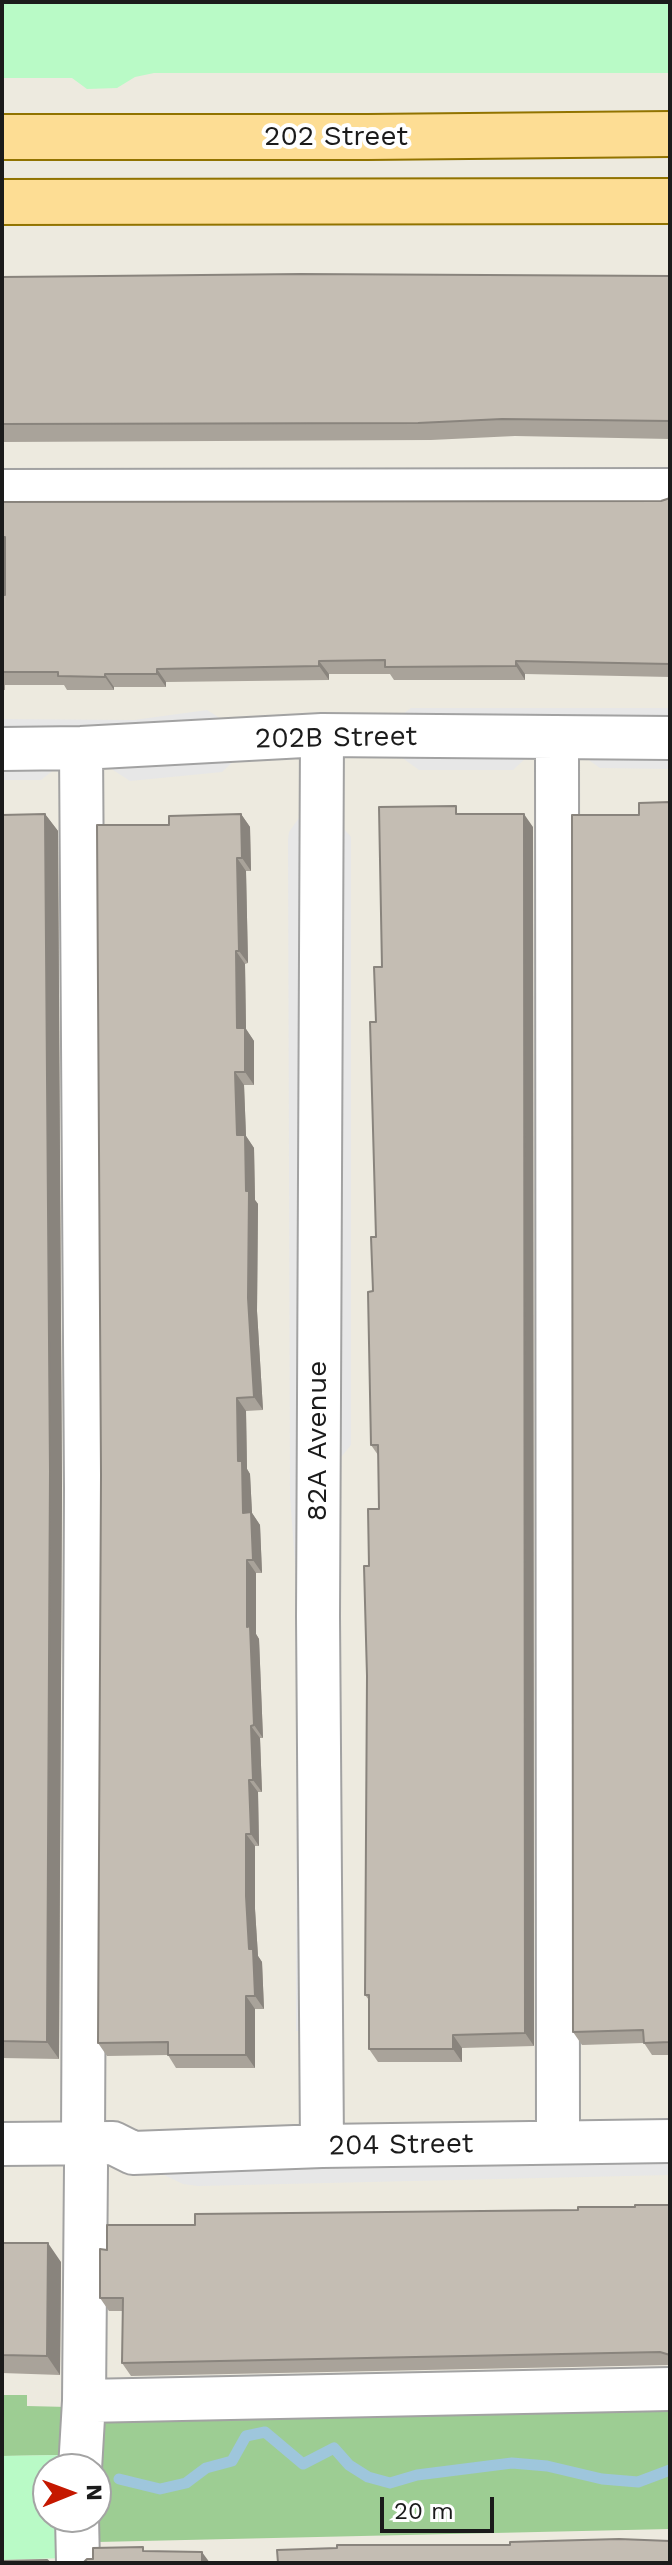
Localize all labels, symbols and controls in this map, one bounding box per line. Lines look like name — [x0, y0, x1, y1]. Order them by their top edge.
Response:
street label: 202 Street — [264, 120, 408, 154]
street label: 202B Street — [255, 720, 417, 756]
street label: 82A Avenue — [301, 1361, 335, 1521]
street label: 204 Street — [328, 2127, 474, 2163]
north arrow — [32, 2453, 112, 2533]
scale bar — [384, 2481, 498, 2531]
text: N — [82, 2484, 107, 2501]
text: 20 m — [394, 2497, 454, 2525]

